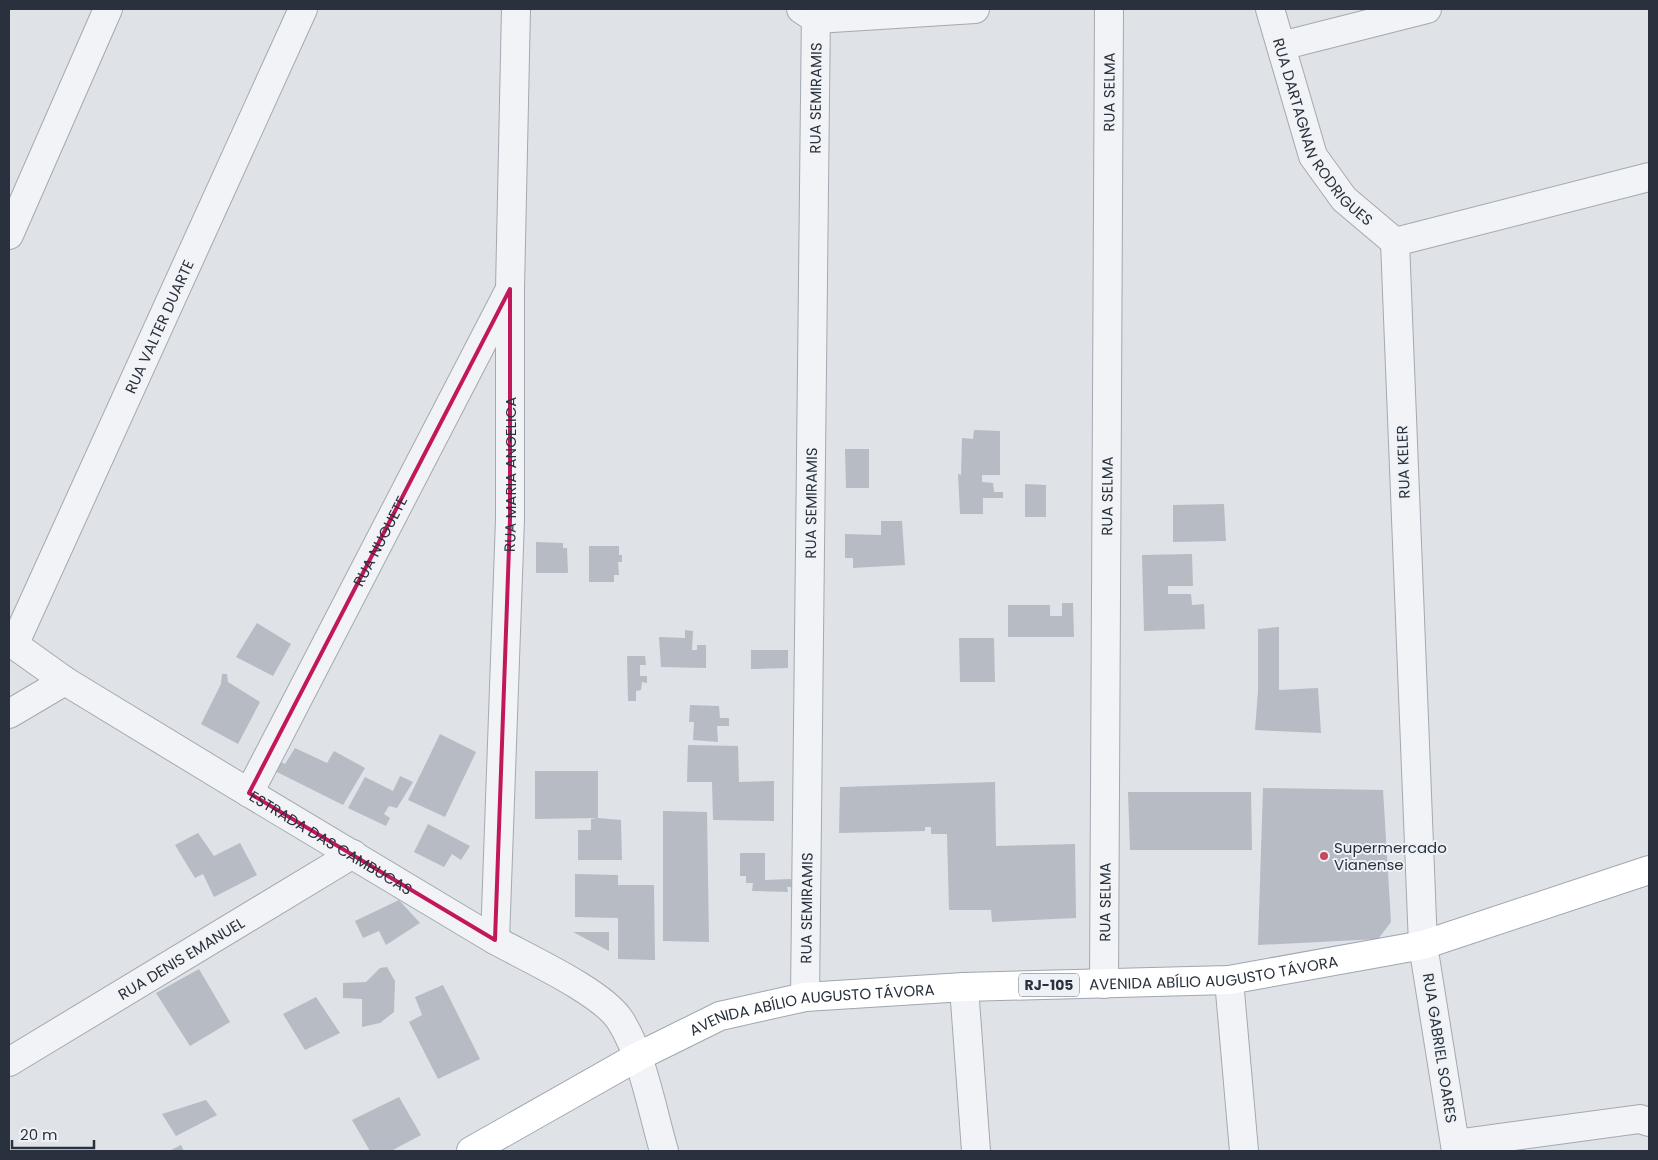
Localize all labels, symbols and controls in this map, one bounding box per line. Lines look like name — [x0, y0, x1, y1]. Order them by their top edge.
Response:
street label: RUA DARTAGNAN RODRIGUES — [1268, 35, 1378, 230]
street label: RUA SEMIRAMIS — [804, 42, 826, 154]
street label: RUA SELMA — [1098, 52, 1119, 132]
street label: RUA VALTER DUARTE — [119, 256, 198, 397]
street label: RUA MARIA ANGELICA — [498, 397, 521, 552]
street label: RUA KELER — [1391, 425, 1415, 499]
street label: RUA SEMIRAMIS — [799, 447, 822, 559]
street label: RUA SELMA — [1096, 456, 1117, 536]
street label: RUA NUGUETE — [347, 492, 412, 590]
street label: ESTRADA DAS CAMBUCAS — [246, 785, 417, 899]
place label: Supermercado Vianense — [1334, 837, 1447, 875]
marker: Supermercado Vianense — [1318, 850, 1330, 862]
street label: RUA SEMIRAMIS — [795, 852, 817, 964]
street label: RUA SELMA — [1094, 862, 1115, 942]
street label: RUA DENIS EMANUEL — [114, 911, 249, 1004]
street label: AVENIDA ABÍLIO AUGUSTO TÁVORA — [1089, 950, 1339, 994]
street label: RUA GABRIEL SOARES — [1418, 971, 1462, 1125]
road number: RJ-105 — [1019, 974, 1079, 996]
street label: AVENIDA ABÍLIO AUGUSTO TÁVORA — [685, 978, 935, 1040]
scale bar — [12, 1118, 95, 1150]
text: 20 m — [20, 1124, 58, 1145]

